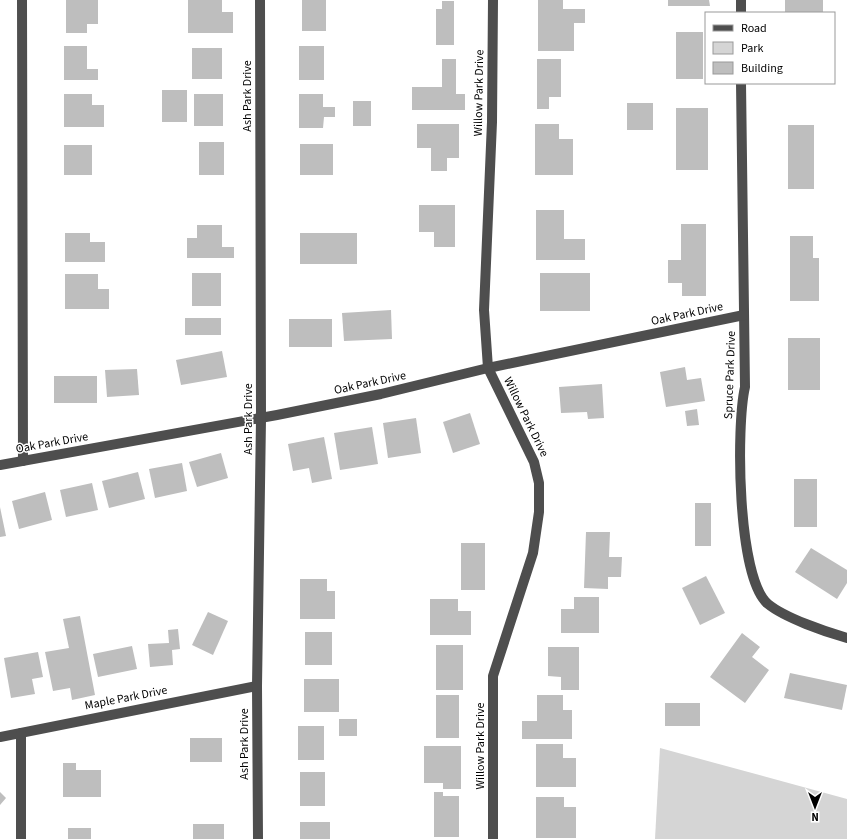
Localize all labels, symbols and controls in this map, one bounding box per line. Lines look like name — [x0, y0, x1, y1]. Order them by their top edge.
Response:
legend — [705, 12, 835, 84]
text: Road — [741, 20, 767, 37]
text: Park — [741, 40, 763, 57]
street label: Willow Park Drive — [470, 49, 488, 137]
street label: Ash Park Drive — [239, 60, 256, 132]
text: Building — [741, 60, 783, 77]
street label: Oak Park Drive — [649, 298, 725, 330]
street label: Spruce Park Drive — [720, 331, 740, 419]
street label: Oak Park Drive — [332, 367, 408, 399]
street label: Willow Park Drive — [499, 374, 553, 460]
street label: Ash Park Drive — [240, 383, 257, 455]
street label: Oak Park Drive — [14, 428, 90, 458]
street label: Maple Park Drive — [83, 682, 169, 714]
street label: Willow Park Drive — [472, 703, 489, 789]
street label: Ash Park Drive — [236, 708, 253, 780]
north arrow — [795, 787, 835, 827]
text: N — [811, 809, 819, 824]

